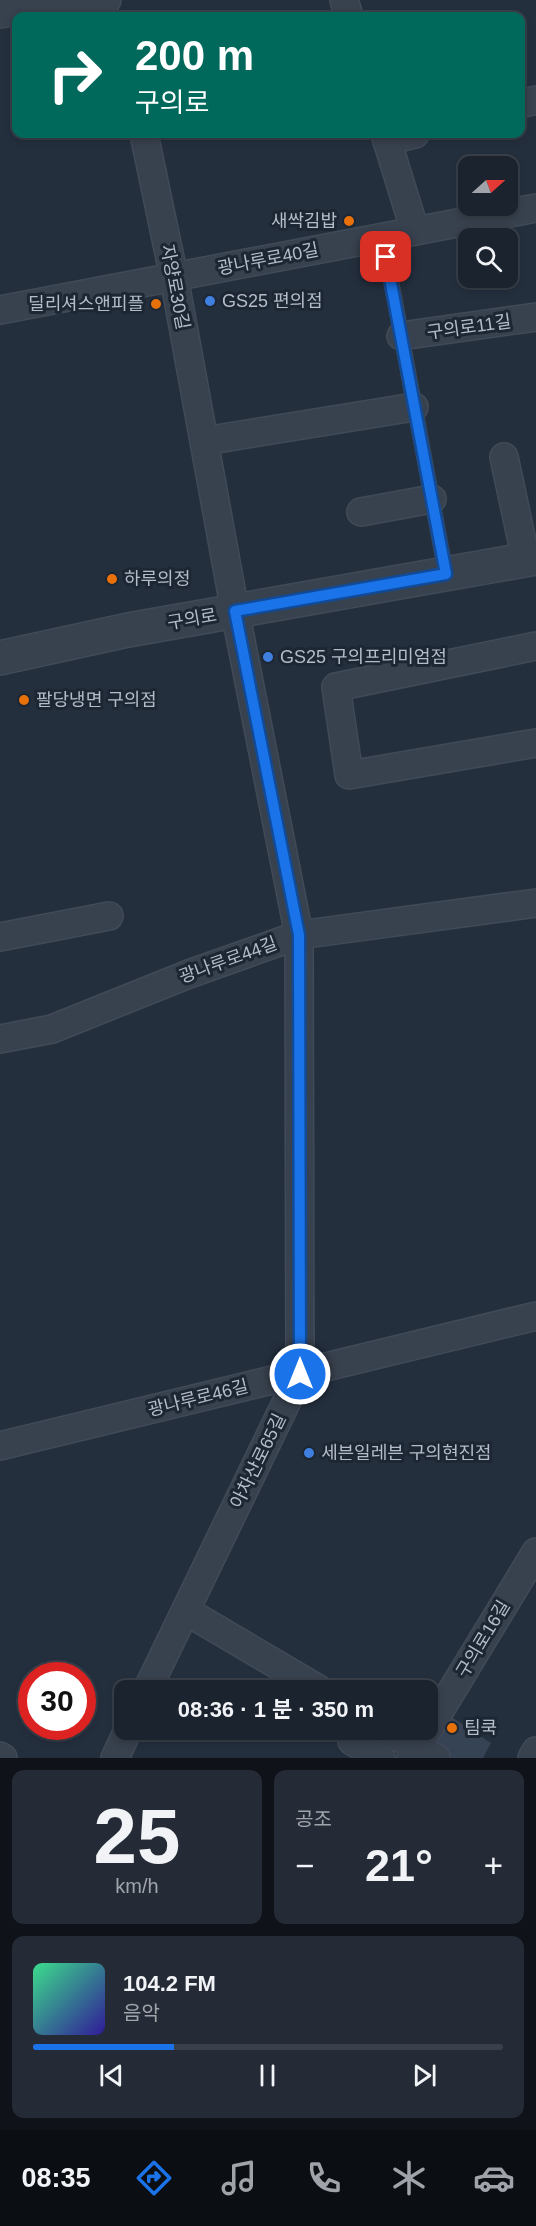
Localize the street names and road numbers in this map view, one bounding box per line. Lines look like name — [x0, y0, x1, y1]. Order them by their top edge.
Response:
street label: 광나루로40길 — [216, 239, 320, 279]
street label: 자양로30길 — [157, 243, 193, 331]
street label: 구의로11길 — [426, 311, 512, 343]
street label: 구의로 — [166, 605, 218, 633]
street label: 광나루로44길 — [176, 933, 280, 987]
street label: 광나루로46길 — [146, 1376, 250, 1420]
street label: 아차산로65길 — [226, 1410, 290, 1512]
street label: 구의로16길 — [452, 1597, 514, 1681]

